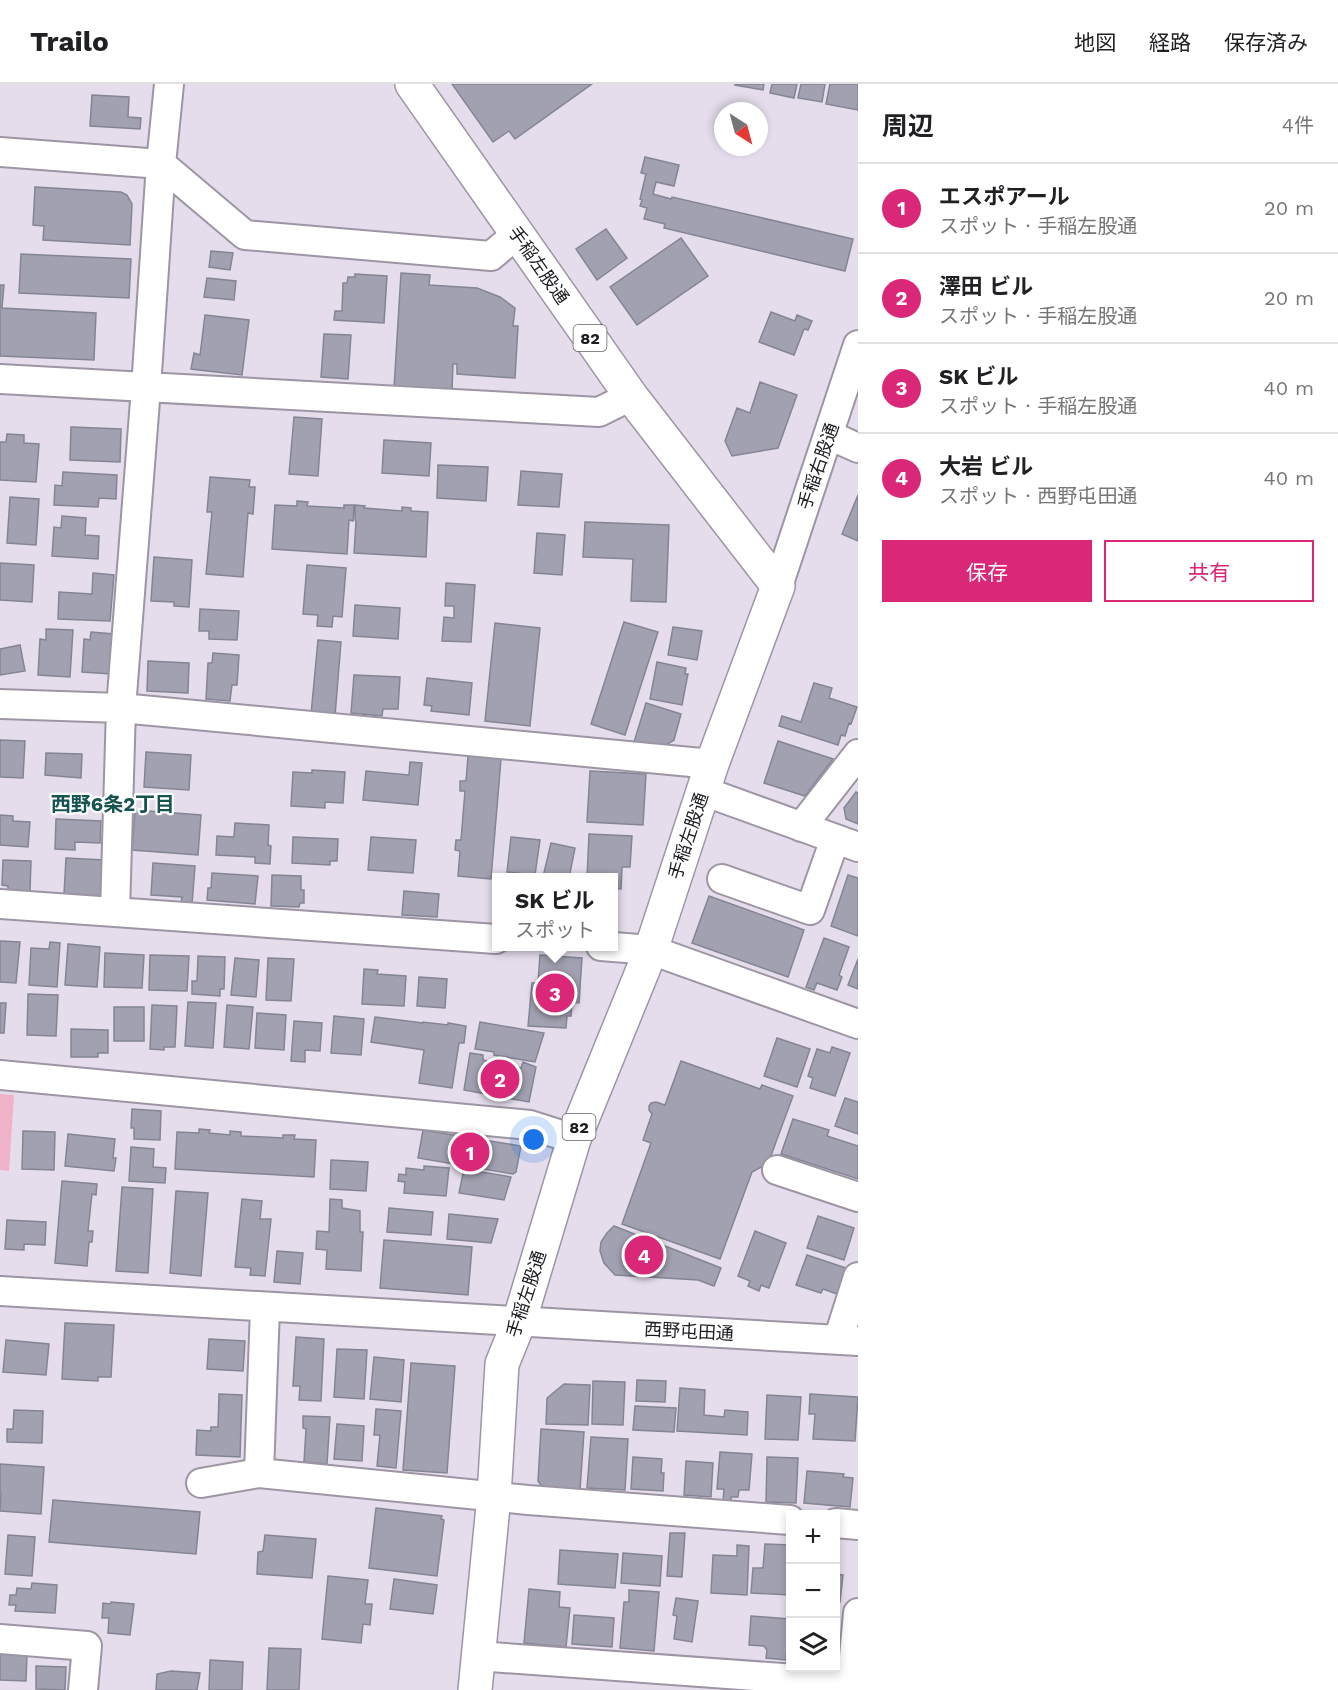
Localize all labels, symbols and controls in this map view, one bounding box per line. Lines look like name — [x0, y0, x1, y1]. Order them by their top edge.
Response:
text: Trailo — [30, 25, 109, 58]
text: 地図 — [1074, 30, 1116, 55]
text: 経路 — [1149, 30, 1191, 55]
text: 保存済み — [1224, 30, 1308, 55]
north arrow — [714, 102, 768, 156]
text: 周辺 — [882, 111, 934, 141]
text: 4件 — [1282, 113, 1314, 137]
text: エスポアール — [939, 184, 1070, 209]
text: 1 — [897, 196, 906, 220]
text: 20 m — [1264, 196, 1314, 220]
text: スポット · 手稲左股通 — [939, 214, 1137, 238]
street label: 手稲左股通 — [505, 222, 573, 308]
text: 澤田 ビル — [939, 274, 1033, 299]
text: 2 — [896, 286, 907, 310]
text: 20 m — [1264, 286, 1314, 310]
text: スポット · 手稲左股通 — [939, 304, 1137, 328]
road number: 82 — [574, 325, 606, 351]
text: SK ビル — [939, 364, 1019, 389]
text: 3 — [896, 376, 907, 400]
text: 40 m — [1263, 376, 1314, 400]
text: スポット · 手稲左股通 — [939, 394, 1137, 418]
street label: 手稲右股通 — [793, 420, 843, 512]
text: 大岩 ビル — [939, 454, 1033, 479]
text: 4 — [895, 466, 908, 490]
text: 40 m — [1263, 466, 1314, 490]
text: スポット · 西野屯田通 — [939, 484, 1137, 508]
button: 保存 — [882, 540, 1092, 602]
button: 共有 — [1104, 540, 1314, 602]
street label: 手稲左股通 — [664, 790, 712, 882]
district label: 西野6条2丁目 — [51, 792, 175, 816]
popup — [492, 873, 618, 951]
text: SK ビル — [515, 888, 595, 913]
text: スポット — [515, 918, 595, 942]
pin: 3 — [536, 970, 574, 1016]
pin: 2 — [480, 1056, 520, 1102]
road number: 82 — [562, 1114, 596, 1140]
your location — [519, 1125, 548, 1154]
pin: 1 — [450, 1130, 490, 1174]
pin: 4 — [624, 1232, 664, 1278]
street label: 手稲左股通 — [502, 1248, 550, 1340]
street label: 西野屯田通 — [644, 1318, 734, 1344]
map controls — [786, 1510, 840, 1672]
button: + — [786, 1510, 840, 1564]
button: − — [786, 1564, 840, 1618]
button: layers — [786, 1618, 840, 1672]

